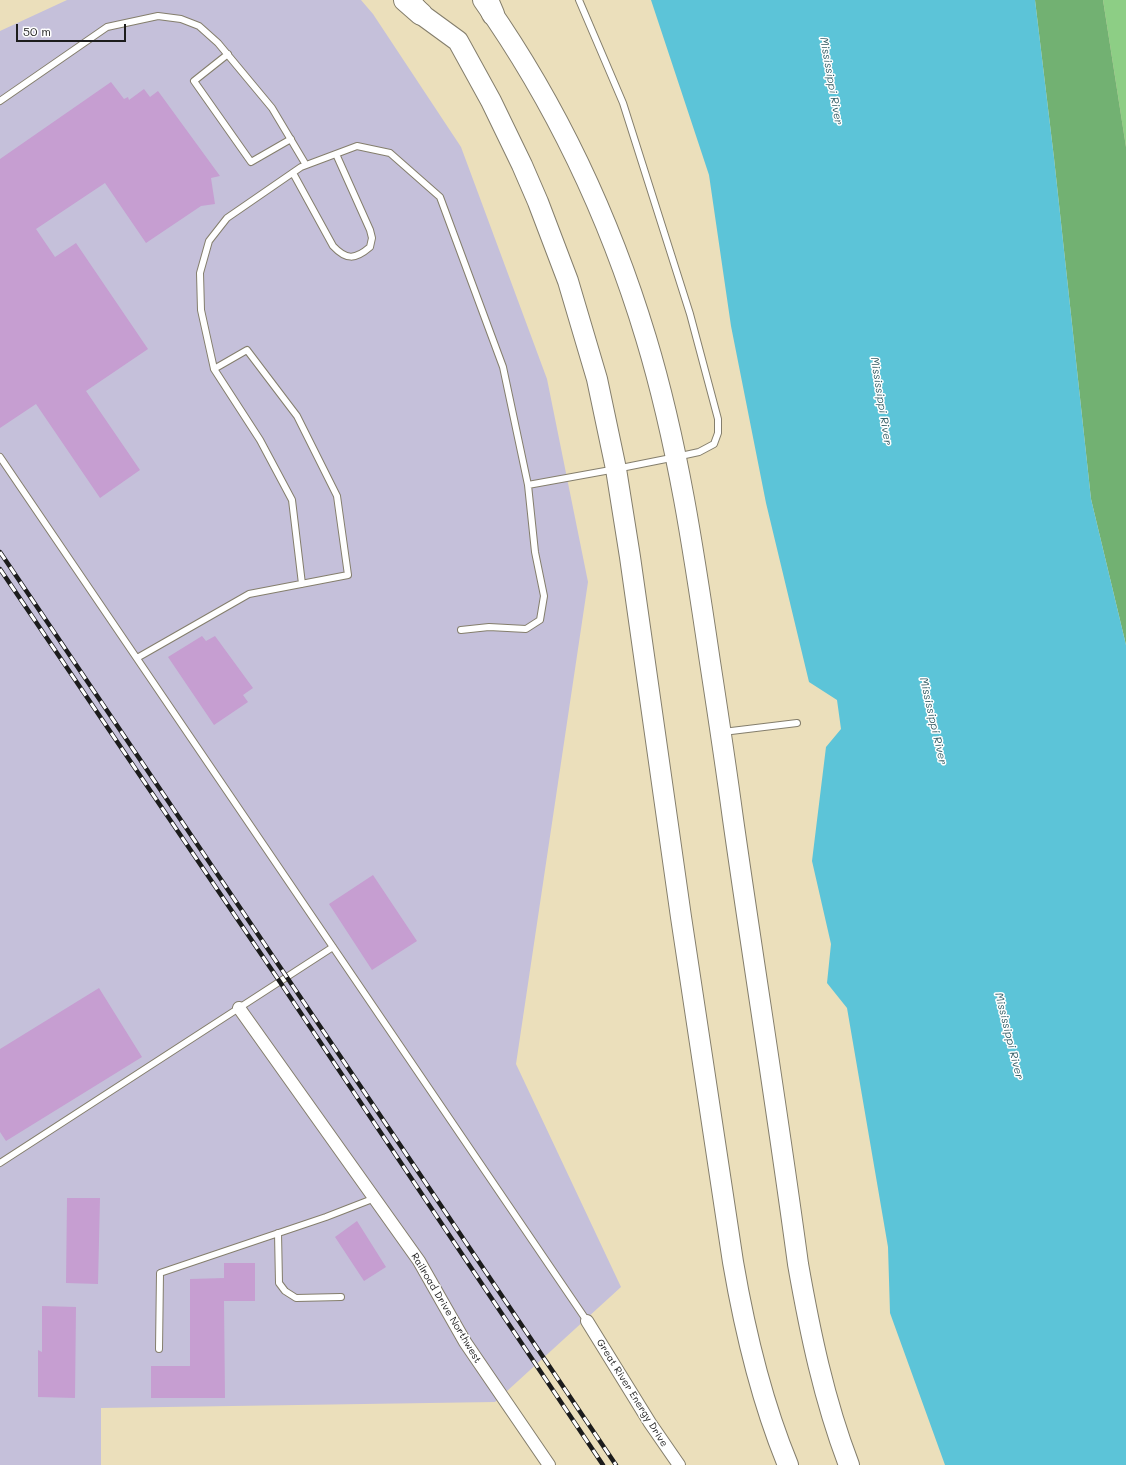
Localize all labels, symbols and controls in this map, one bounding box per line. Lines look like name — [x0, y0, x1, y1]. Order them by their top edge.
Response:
scale bar — [18, 16, 128, 42]
text: 50 m — [23, 23, 51, 39]
water label: Mississippi River — [817, 36, 845, 126]
water label: Mississippi River — [867, 356, 895, 446]
water label: Mississippi River — [917, 676, 949, 766]
water label: Mississippi River — [992, 991, 1026, 1081]
street label: Railroad Drive Northwest — [408, 1251, 484, 1365]
street label: Great River Energy Drive — [594, 1337, 670, 1449]

